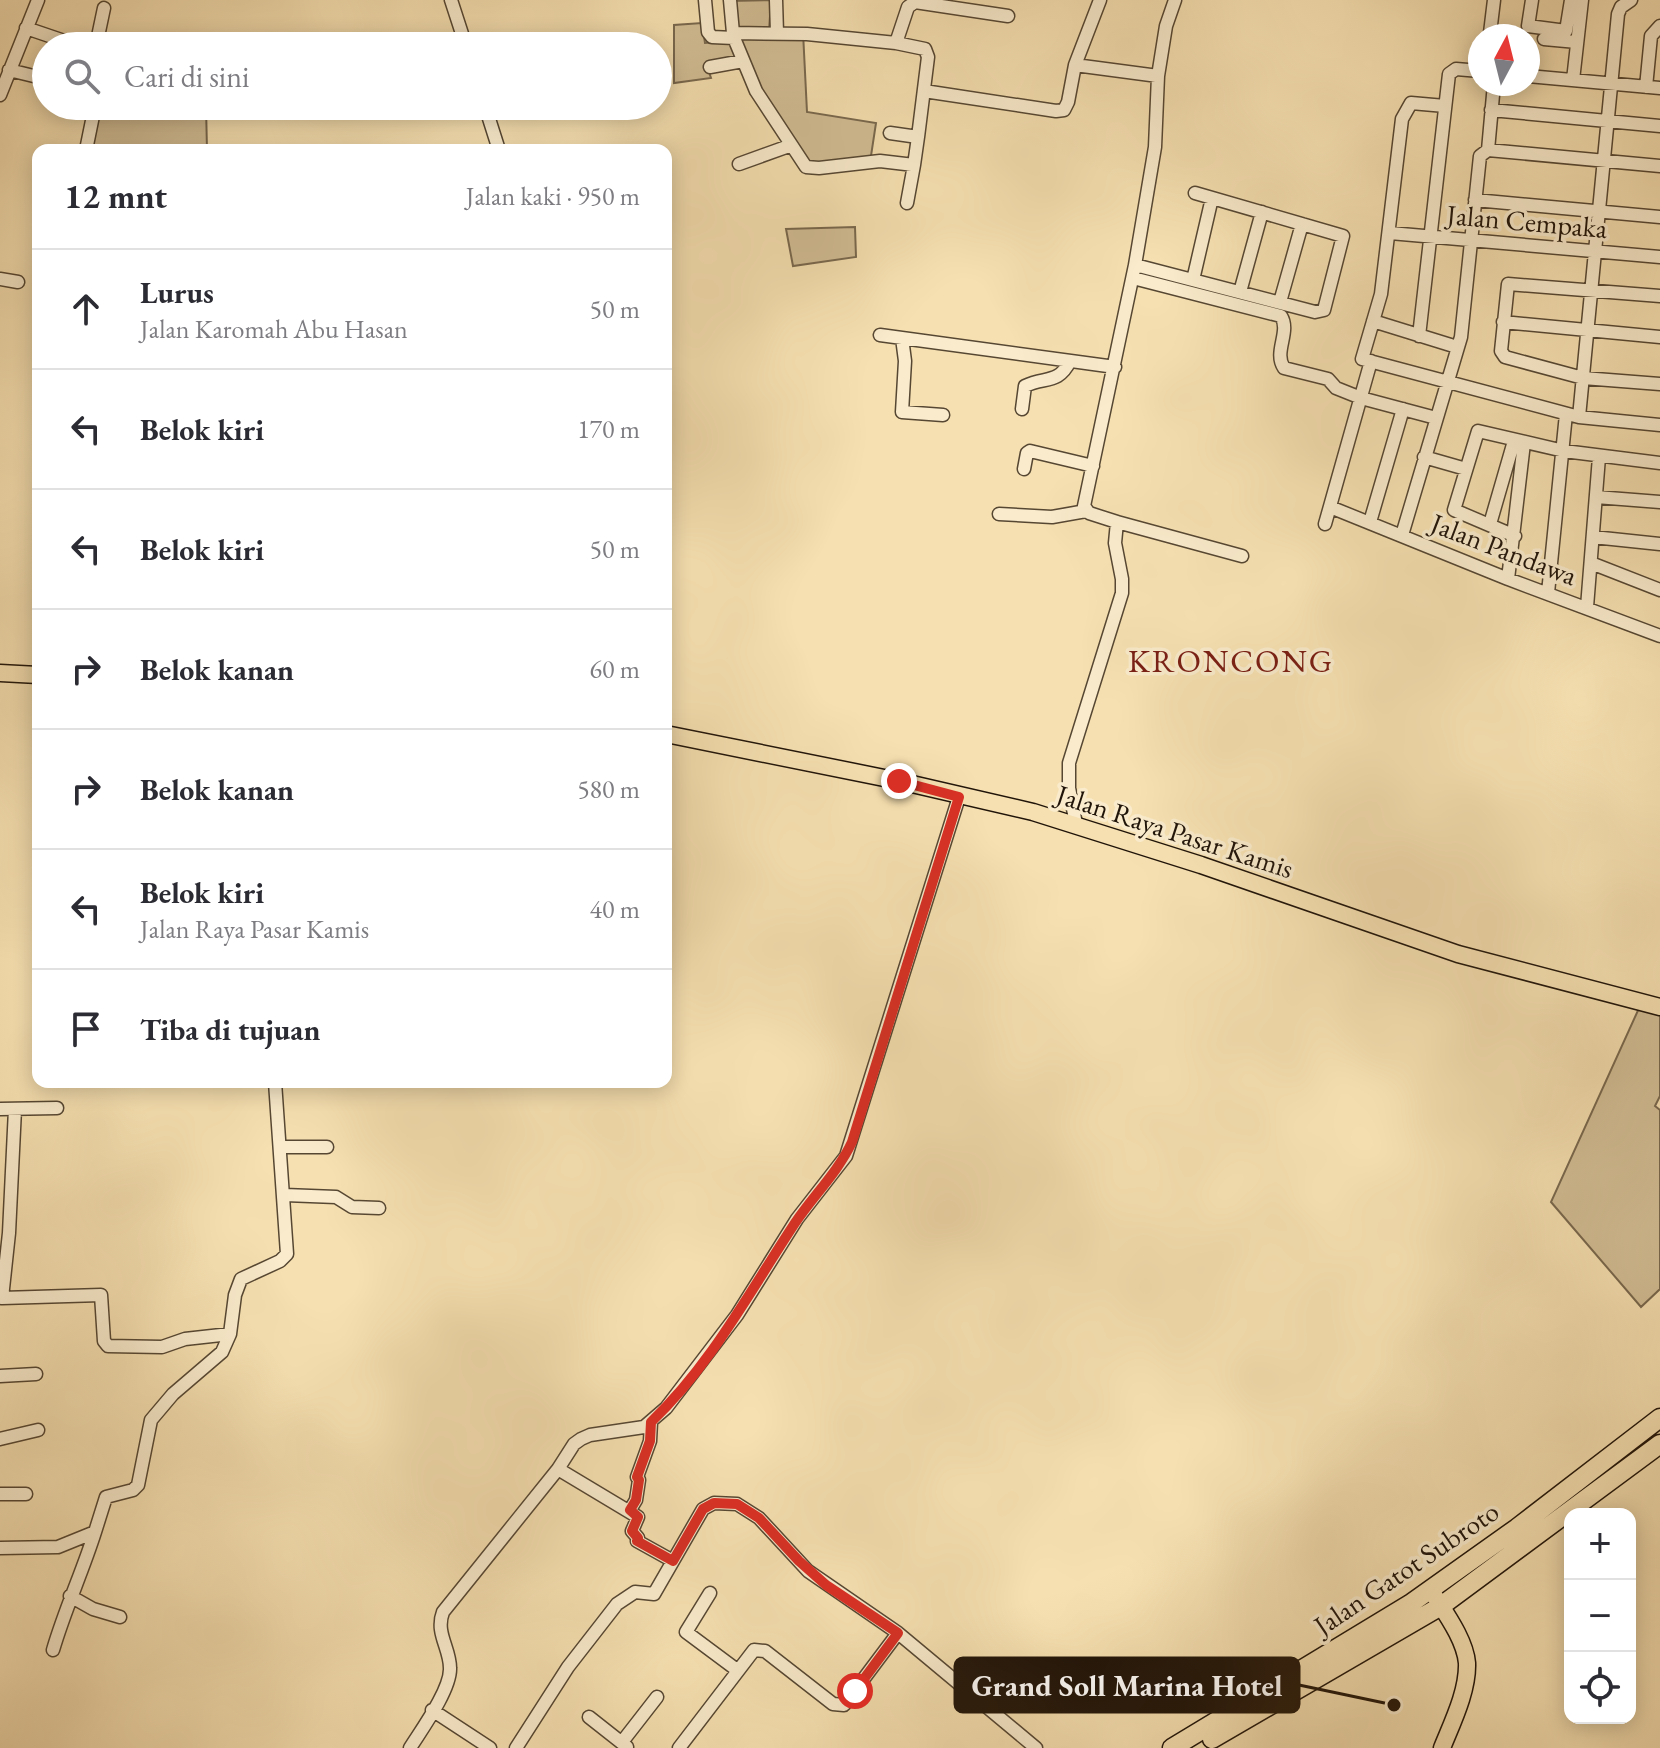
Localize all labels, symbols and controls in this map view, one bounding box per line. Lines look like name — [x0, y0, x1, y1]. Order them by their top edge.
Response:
north arrow — [1468, 24, 1540, 96]
search box — [32, 32, 672, 120]
icon: search — [60, 54, 104, 98]
text: Cari di sini — [124, 57, 249, 96]
text: 12 mnt — [64, 174, 167, 218]
text: Jalan kaki · 950 m — [466, 179, 640, 213]
street label: Jalan Cempaka — [1443, 196, 1610, 246]
text: Lurus — [140, 273, 214, 312]
icon: ahead — [64, 287, 108, 331]
text: 50 m — [590, 292, 640, 326]
text: Jalan Karomah Abu Hasan — [140, 312, 408, 346]
icon: left — [64, 407, 108, 451]
text: Belok kiri — [140, 410, 264, 449]
text: 170 m — [577, 412, 640, 446]
street label: Jalan Pandawa — [1424, 504, 1583, 594]
icon: left — [64, 527, 108, 571]
text: Belok kiri — [140, 530, 264, 569]
text: 50 m — [590, 532, 640, 566]
district label: KRONCONG — [1128, 640, 1334, 682]
icon: right — [64, 647, 108, 691]
text: Belok kanan — [140, 650, 294, 689]
text: 60 m — [590, 652, 640, 686]
route end — [881, 763, 917, 799]
icon: right — [64, 767, 108, 811]
text: Belok kanan — [140, 770, 294, 809]
text: 580 m — [577, 772, 640, 806]
street label: Jalan Raya Pasar Kamis — [1050, 775, 1298, 886]
text: Belok kiri — [140, 873, 264, 912]
icon: left — [64, 887, 108, 931]
text: 40 m — [590, 892, 640, 926]
text: Jalan Raya Pasar Kamis — [140, 912, 369, 946]
icon: arrive — [64, 1007, 108, 1051]
text: Tiba di tujuan — [140, 1010, 320, 1049]
street label: Jalan Gatot Subroto — [1305, 1493, 1505, 1644]
map controls — [1564, 1508, 1636, 1724]
button: + — [1564, 1508, 1636, 1580]
button: − — [1564, 1580, 1636, 1652]
button: locate — [1564, 1652, 1636, 1724]
callout: Grand Soll Marina Hotel — [955, 1658, 1299, 1712]
text: Grand Soll Marina Hotel — [971, 1666, 1283, 1705]
route start — [837, 1673, 873, 1709]

